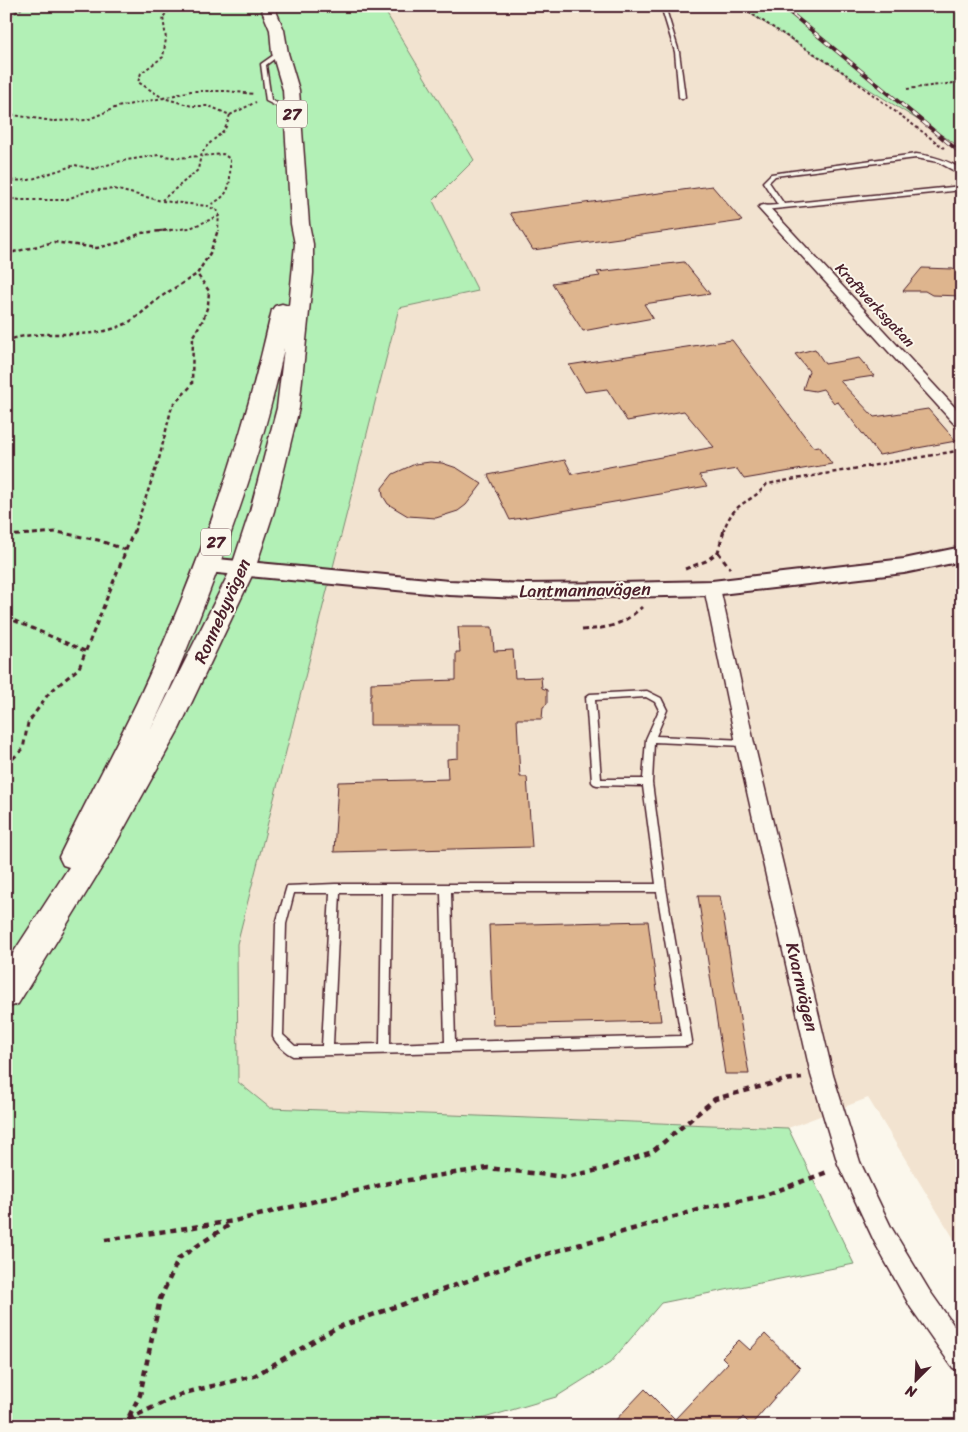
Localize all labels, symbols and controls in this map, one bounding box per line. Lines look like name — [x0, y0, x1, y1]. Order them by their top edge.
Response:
road number: 27 — [277, 100, 307, 128]
street label: Kraftverksgatan — [829, 256, 921, 354]
road number: 27 — [201, 528, 231, 556]
street label: Ronnebyvägen — [184, 553, 260, 669]
street label: Lantmannavägen — [519, 573, 651, 607]
street label: Kvarnvägen — [776, 939, 828, 1035]
north arrow — [890, 1354, 940, 1404]
text: N — [901, 1378, 921, 1405]

